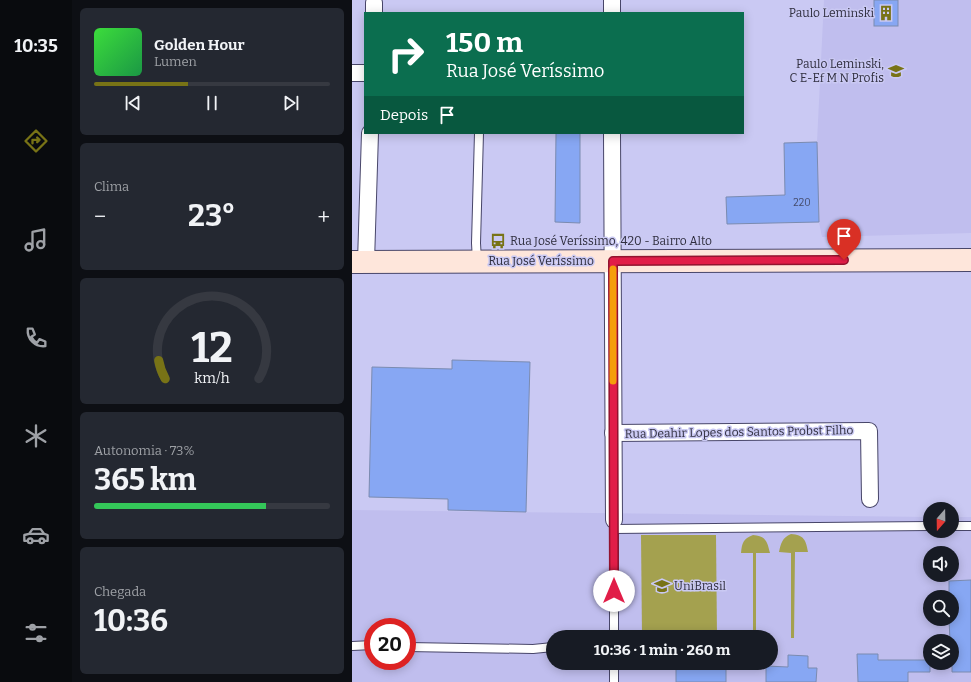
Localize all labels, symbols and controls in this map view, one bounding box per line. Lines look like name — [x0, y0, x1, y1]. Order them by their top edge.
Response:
building icon: Paulo Leminski — [877, 4, 895, 22]
place label: Paulo Leminski — [789, 6, 874, 20]
text: 150 m — [446, 26, 523, 59]
icon: right — [380, 28, 432, 80]
text: 10:35 — [14, 35, 58, 57]
text: Golden Hour — [154, 36, 245, 54]
text: Lumen — [154, 54, 197, 69]
place label: Paulo Leminski, C E-Ef M N Profis — [790, 57, 884, 85]
text: Rua José Veríssimo — [446, 60, 604, 82]
school or university icon: Paulo Leminski, C E-Ef M N Profis — [887, 62, 905, 80]
icon: previous — [122, 92, 144, 114]
icon: pause — [201, 92, 223, 114]
icon: next — [280, 92, 302, 114]
icon: arrive — [436, 104, 458, 126]
text: Depois — [380, 106, 428, 124]
icon: directions — [22, 127, 50, 155]
text: Clima — [94, 179, 129, 194]
house number: 220 — [793, 197, 811, 209]
text: 23° — [188, 198, 235, 234]
text: − — [94, 203, 106, 230]
text: + — [317, 203, 330, 230]
pin — [827, 219, 861, 260]
icon: arrive — [833, 225, 855, 247]
icon: music — [22, 226, 50, 254]
bus stop icon: Rua José Veríssimo, 420 - Bairro Alto — [489, 232, 507, 250]
place label: Rua José Veríssimo, 420 - Bairro Alto — [510, 234, 712, 248]
street label: Rua José Veríssimo — [488, 254, 594, 268]
text: 12 — [191, 323, 233, 373]
icon: phone — [22, 324, 50, 352]
text: km/h — [194, 370, 230, 387]
icon: climate — [22, 422, 50, 450]
street label: Rua Deahir Lopes dos Santos Probst Filho — [625, 423, 853, 441]
text: Autonomia · 73% — [94, 443, 194, 458]
text: 365 km — [94, 462, 196, 498]
north arrow — [923, 502, 959, 538]
map controls — [923, 502, 959, 670]
icon: car — [22, 521, 50, 549]
button: sound — [923, 546, 959, 582]
position arrow — [593, 570, 635, 612]
school or university icon: UniBrasil — [653, 577, 671, 595]
place label: UniBrasil — [674, 579, 726, 593]
text: Chegada — [94, 584, 146, 599]
button: search — [923, 590, 959, 626]
text: 10:36 — [94, 603, 168, 639]
speed limit sign: 20 — [364, 618, 416, 670]
icon: filters — [22, 619, 50, 647]
button: layers — [923, 634, 959, 670]
text: 10:36 · 1 min · 260 m — [594, 641, 730, 659]

